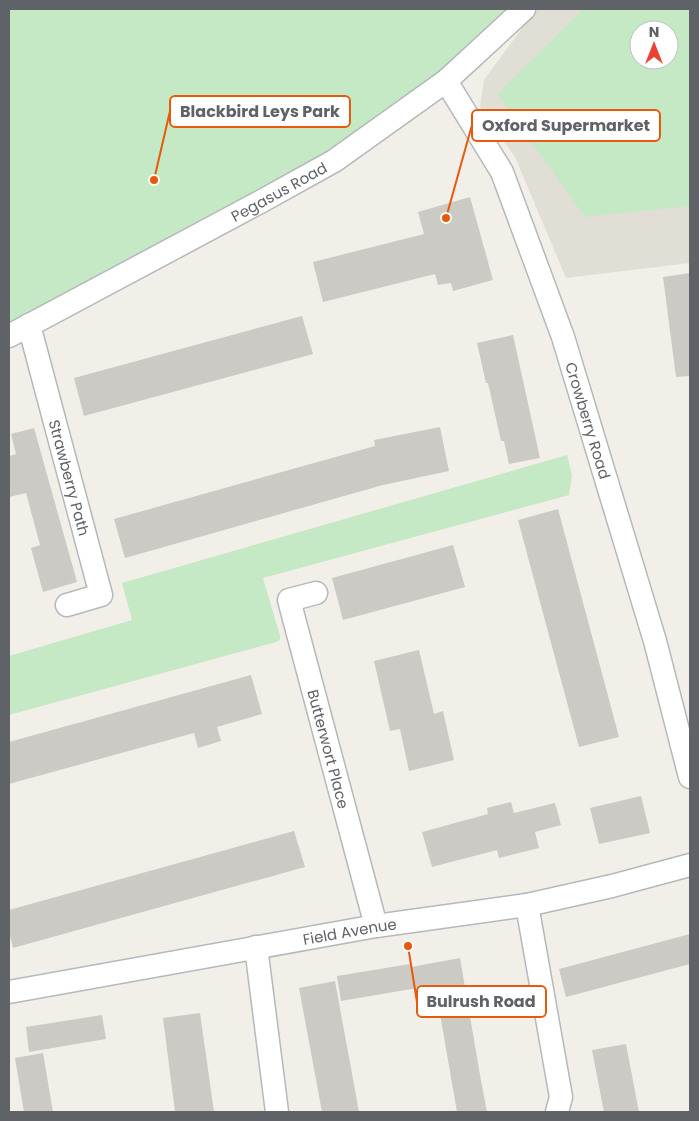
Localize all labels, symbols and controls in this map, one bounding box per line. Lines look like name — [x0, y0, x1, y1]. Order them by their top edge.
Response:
north arrow — [629, 20, 679, 70]
text: N — [649, 22, 659, 42]
callout: Blackbird Leys Park — [170, 96, 350, 127]
text: Blackbird Leys Park — [180, 100, 340, 123]
callout: Oxford Supermarket — [472, 110, 660, 141]
text: Oxford Supermarket — [482, 114, 650, 137]
street label: Pegasus Road — [227, 157, 330, 226]
street label: Crowberry Road — [561, 359, 616, 482]
street label: Strawberry Path — [44, 417, 95, 538]
street label: Butterwort Place — [303, 687, 355, 811]
street label: Field Avenue — [301, 913, 398, 949]
callout: Bulrush Road — [417, 986, 546, 1017]
text: Bulrush Road — [426, 990, 536, 1013]

